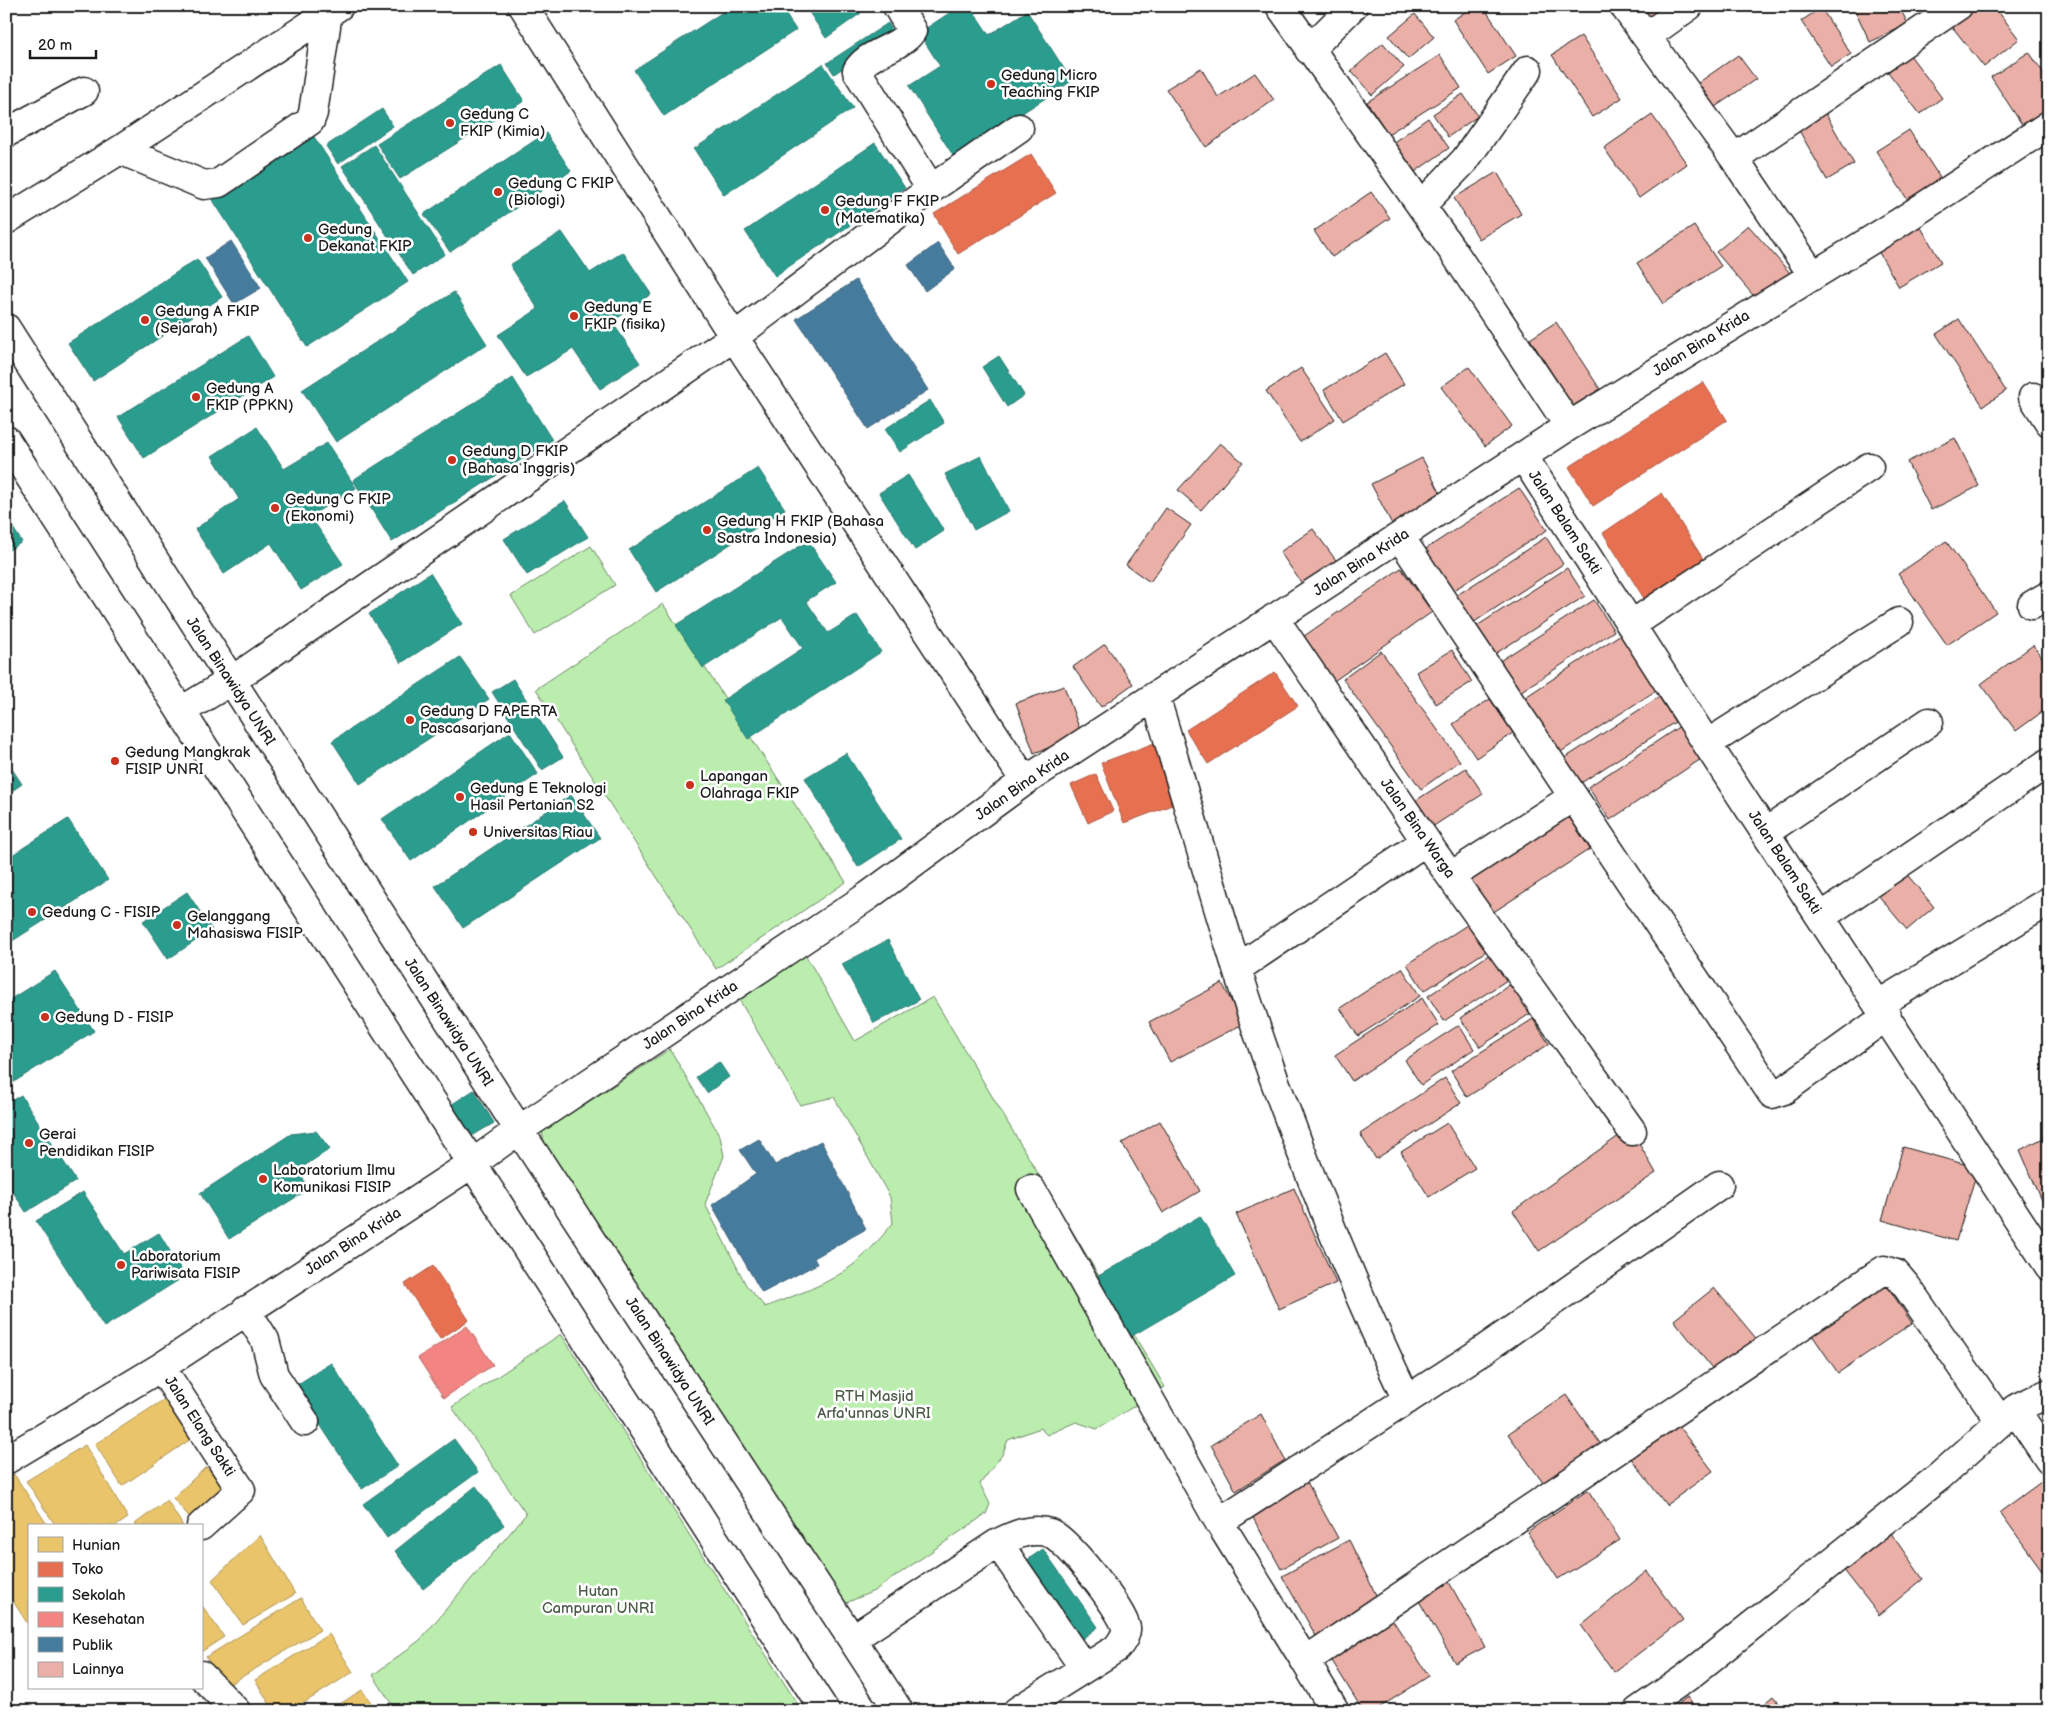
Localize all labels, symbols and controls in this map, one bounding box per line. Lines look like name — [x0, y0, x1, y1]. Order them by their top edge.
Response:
scale bar — [30, 28, 96, 60]
text: 20 m — [38, 36, 72, 55]
place label: Gedung Micro Teaching FKIP — [1001, 66, 1100, 102]
marker: Gedung Micro Teaching FKIP — [985, 78, 997, 90]
place label: Gedung C FKIP (Kimia) — [460, 105, 545, 141]
marker: Gedung C FKIP (Kimia) — [444, 117, 456, 129]
place label: Gedung C FKIP (Biologi) — [508, 174, 614, 210]
marker: Gedung C FKIP (Biologi) — [492, 186, 504, 198]
place label: Gedung F FKIP (Matematika) — [835, 192, 940, 228]
marker: Gedung F FKIP (Matematika) — [819, 204, 831, 216]
place label: Gedung Dekanat FKIP — [318, 220, 412, 256]
marker: Gedung Dekanat FKIP — [302, 232, 314, 244]
place label: Gedung E FKIP (fisika) — [584, 298, 666, 334]
place label: Gedung A FKIP (Sejarah) — [155, 302, 260, 338]
street label: Jalan Bina Krida — [1649, 306, 1753, 381]
marker: Gedung E FKIP (fisika) — [568, 310, 580, 322]
marker: Gedung A FKIP (Sejarah) — [139, 314, 151, 326]
place label: Gedung A FKIP (PPKN) — [206, 379, 294, 415]
marker: Gedung A FKIP (PPKN) — [190, 391, 202, 403]
place label: Gedung D FKIP (Bahasa Inggris) — [462, 442, 575, 478]
marker: Gedung D FKIP (Bahasa Inggris) — [446, 454, 458, 466]
street label: Jalan Balam Sakti — [1524, 467, 1605, 578]
place label: Gedung C FKIP (Ekonomi) — [285, 490, 391, 526]
marker: Gedung C FKIP (Ekonomi) — [269, 502, 281, 514]
place label: Gedung H FKIP (Bahasa Sastra Indonesia) — [717, 512, 884, 548]
marker: Gedung H FKIP (Bahasa Sastra Indonesia) — [701, 524, 713, 536]
street label: Jalan Bina Krida — [1310, 524, 1413, 601]
street label: Jalan Binawidya UNRI — [182, 613, 279, 749]
place label: Gedung D FAPERTA Pascasarjana — [420, 702, 558, 738]
marker: Gedung D FAPERTA Pascasarjana — [404, 714, 416, 726]
place label: Gedung Mangkrak FISIP UNRI — [125, 743, 251, 779]
street label: Jalan Bina Krida — [971, 746, 1073, 825]
marker: Gedung Mangkrak FISIP UNRI — [109, 755, 121, 767]
place label: Lapangan Olahraga FKIP — [700, 767, 800, 803]
street label: Jalan Bina Warga — [1376, 774, 1459, 882]
place label: Gedung E Teknologi Hasil Pertanian S2 — [470, 779, 606, 815]
marker: Lapangan Olahraga FKIP — [684, 779, 696, 791]
marker: Gedung E Teknologi Hasil Pertanian S2 — [454, 791, 466, 803]
street label: Jalan Balam Sakti — [1744, 807, 1825, 918]
place label: Universitas Riau — [483, 823, 593, 842]
marker: Universitas Riau — [467, 826, 479, 838]
place label: Gedung C - FISIP — [42, 903, 161, 922]
marker: Gedung C - FISIP — [26, 906, 38, 918]
place label: Gelanggang Mahasiswa FISIP — [187, 907, 303, 943]
marker: Gelanggang Mahasiswa FISIP — [171, 919, 183, 931]
street label: Jalan Binawidya UNRI — [400, 954, 497, 1090]
street label: Jalan Bina Krida — [639, 977, 741, 1054]
place label: Gedung D - FISIP — [55, 1008, 174, 1027]
marker: Gedung D - FISIP — [39, 1011, 51, 1023]
place label: Gerai Pendidikan FISIP — [39, 1125, 155, 1161]
marker: Gerai Pendidikan FISIP — [23, 1137, 35, 1149]
place label: Laboratorium Ilmu Komunikasi FISIP — [273, 1161, 395, 1197]
marker: Laboratorium Ilmu Komunikasi FISIP — [257, 1173, 269, 1185]
street label: Jalan Bina Krida — [302, 1203, 405, 1280]
place label: Laboratorium Pariwisata FISIP — [131, 1247, 241, 1283]
marker: Laboratorium Pariwisata FISIP — [115, 1259, 127, 1271]
street label: Jalan Binawidya UNRI — [621, 1293, 718, 1429]
street label: Jalan Elang Sakti — [160, 1372, 239, 1480]
park label: RTH Masjid Arfa'unnas UNRI — [817, 1387, 931, 1423]
legend — [28, 1524, 202, 1690]
text: Hunian — [72, 1536, 120, 1555]
text: Toko — [72, 1560, 104, 1579]
park label: Hutan Campuran UNRI — [542, 1582, 654, 1618]
text: Sekolah — [72, 1586, 126, 1605]
text: Kesehatan — [72, 1610, 145, 1629]
text: Publik — [72, 1636, 113, 1655]
text: Lainnya — [72, 1660, 124, 1679]

